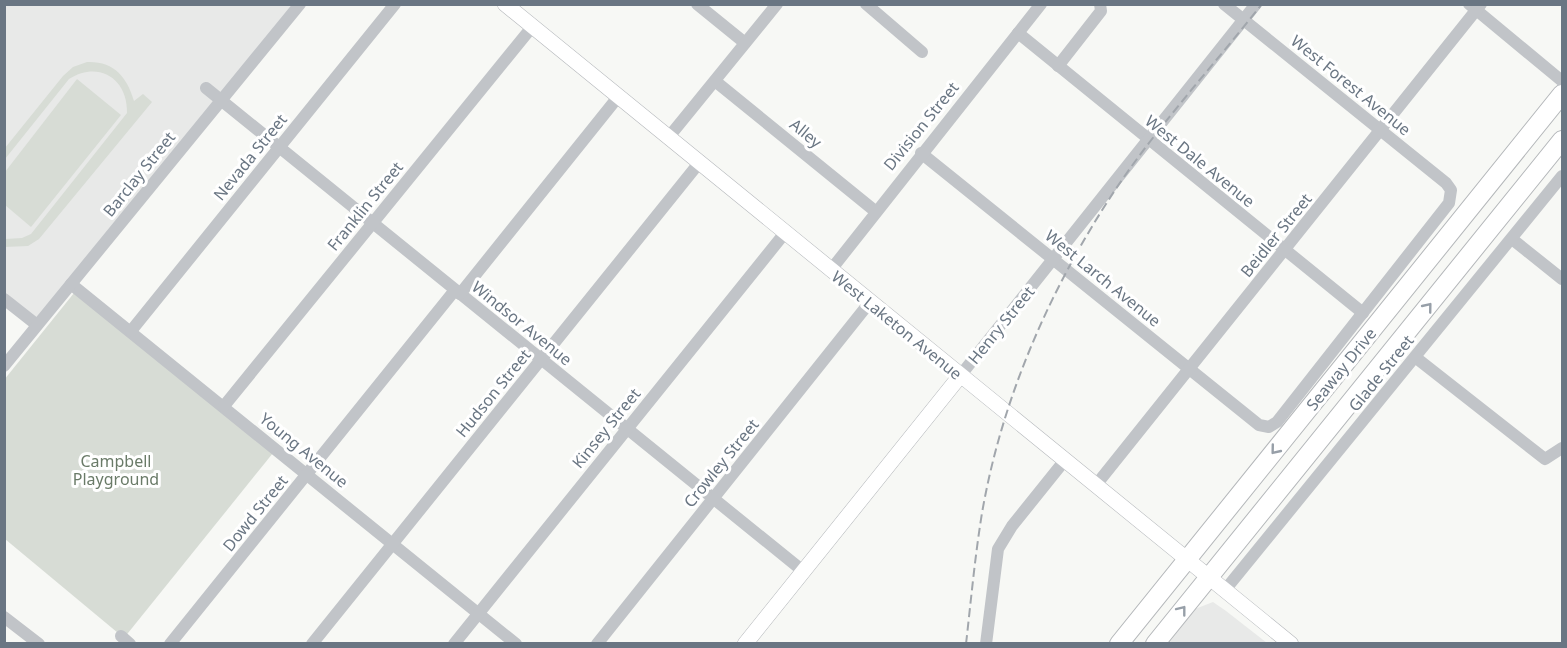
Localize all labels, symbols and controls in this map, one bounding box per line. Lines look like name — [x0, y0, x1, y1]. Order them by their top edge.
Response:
street label: West Forest Avenue — [1286, 30, 1416, 140]
street label: Division Street — [878, 77, 964, 175]
street label: Nevada Street — [208, 109, 292, 205]
street label: West Dale Avenue — [1140, 110, 1260, 212]
street label: Alley — [785, 113, 827, 153]
street label: Barclay Street — [98, 127, 180, 221]
street label: Franklin Street — [322, 157, 408, 255]
street label: Beidler Street — [1235, 188, 1317, 282]
street label: West Larch Avenue — [1041, 225, 1165, 331]
street label: West Laketon Avenue — [827, 266, 967, 384]
street label: Windsor Avenue — [467, 276, 577, 370]
street label: Henry Street — [963, 281, 1039, 369]
one-way arrow — [1420, 303, 1431, 314]
street label: Seaway Drive — [1301, 323, 1381, 415]
street label: Glade Street — [1343, 330, 1419, 416]
street label: Hudson Street — [451, 344, 536, 442]
street label: Kinsey Street — [567, 383, 645, 473]
street label: Young Avenue — [255, 408, 353, 492]
street label: Crowley Street — [678, 414, 764, 512]
one-way arrow — [1271, 443, 1282, 454]
park label: Campbell Playground — [73, 450, 159, 490]
street label: Dowd Street — [217, 470, 293, 556]
one-way arrow — [1174, 606, 1185, 617]

